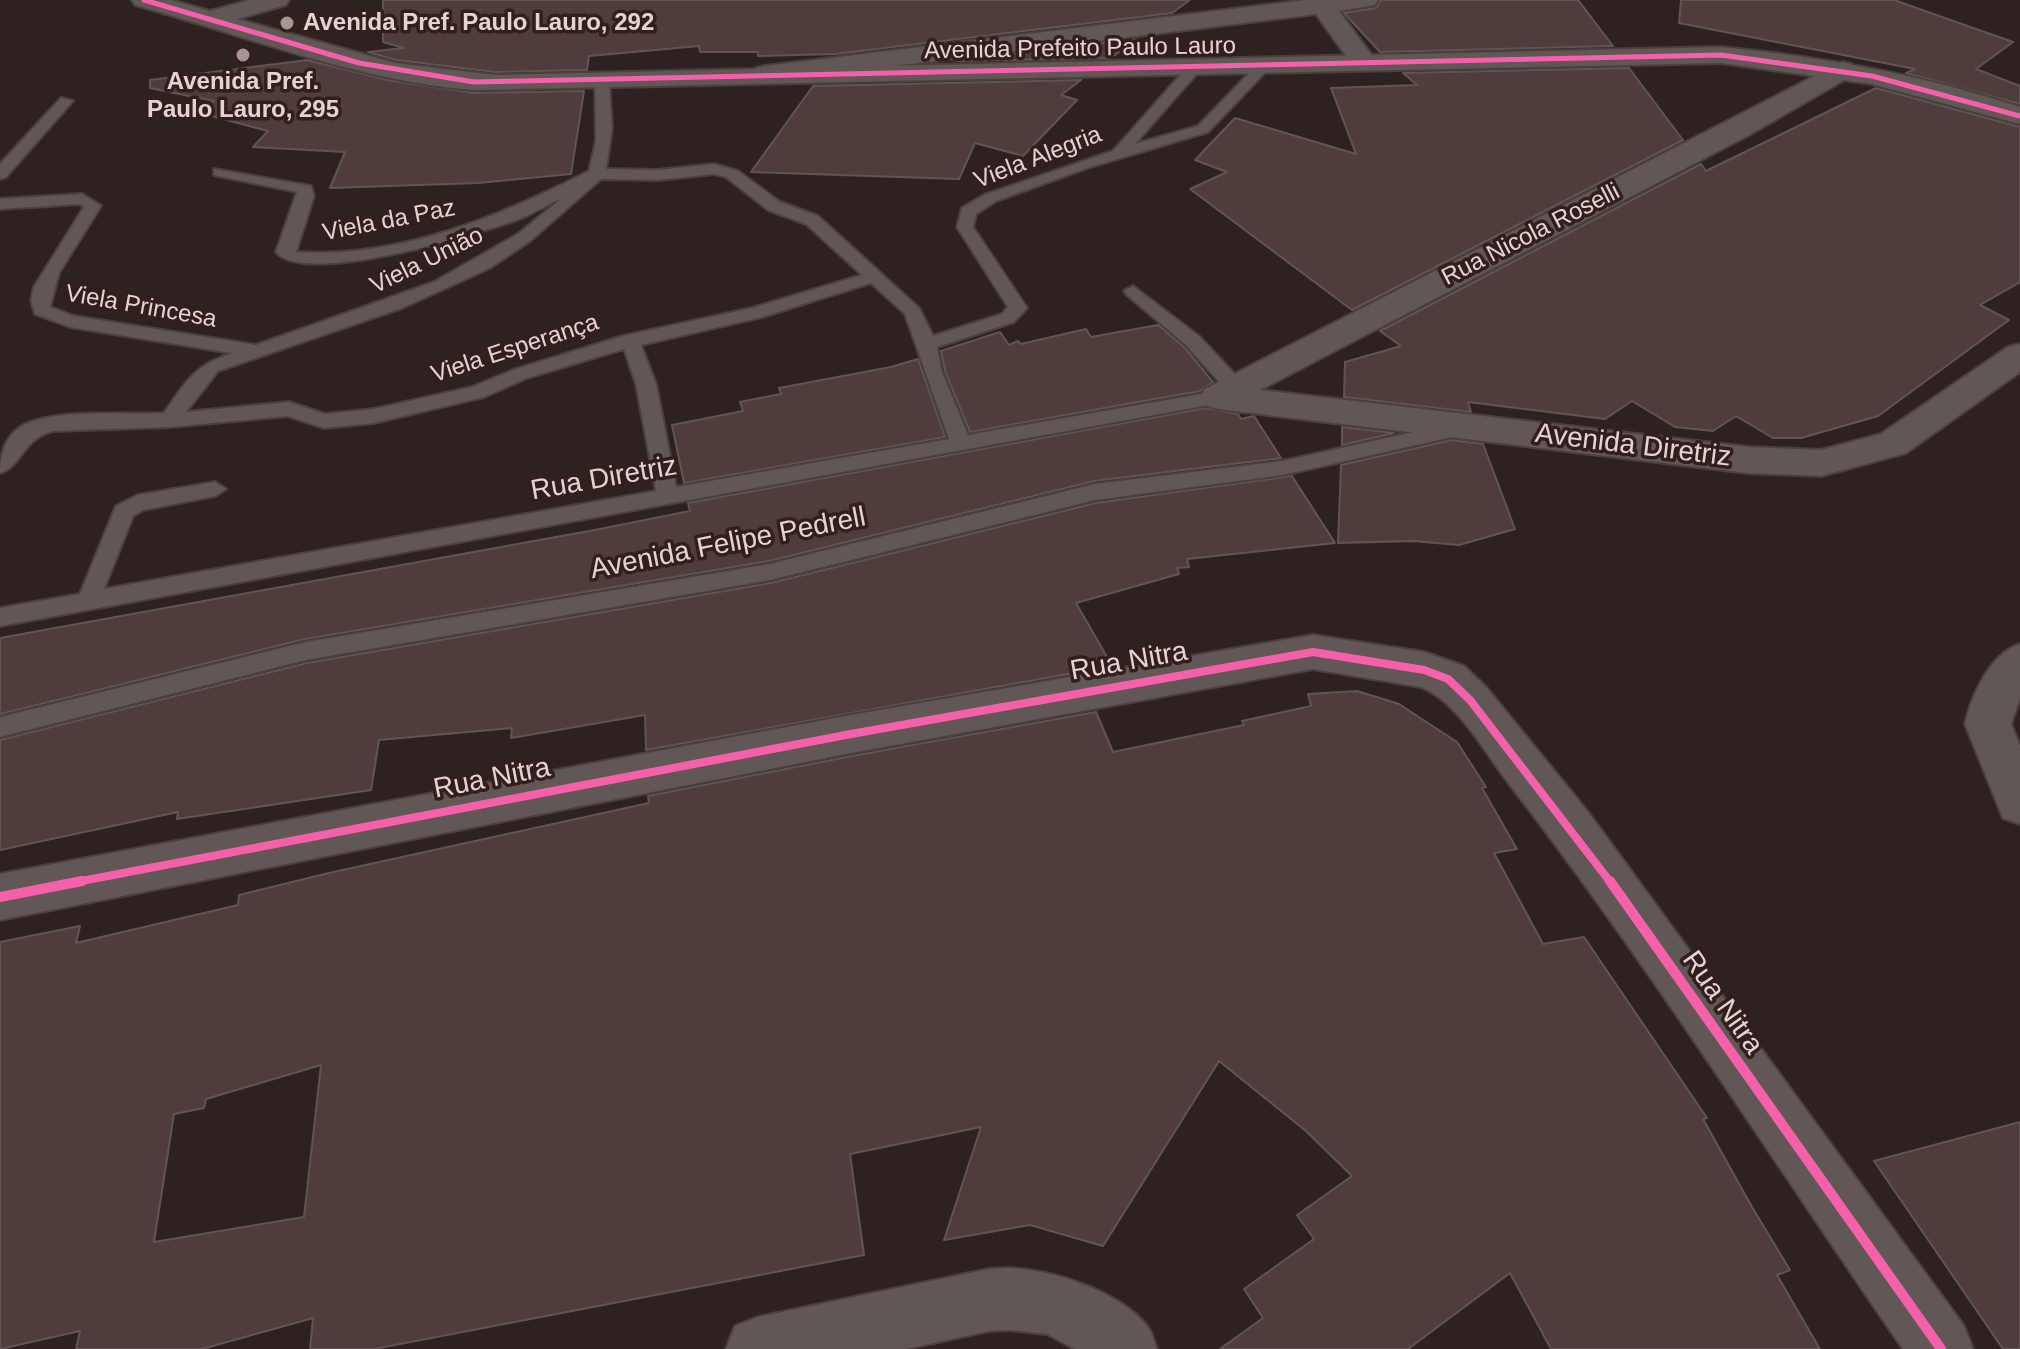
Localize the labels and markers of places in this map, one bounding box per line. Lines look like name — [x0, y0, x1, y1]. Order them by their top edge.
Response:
place label: Avenida Pref. Paulo Lauro, 292 — [303, 9, 654, 37]
marker: Avenida Pref. Paulo Lauro, 292 — [278, 14, 296, 32]
marker: Avenida Pref. Paulo Lauro, 295 — [234, 46, 252, 64]
place label: Avenida Pref. Paulo Lauro, 295 — [147, 68, 339, 124]

